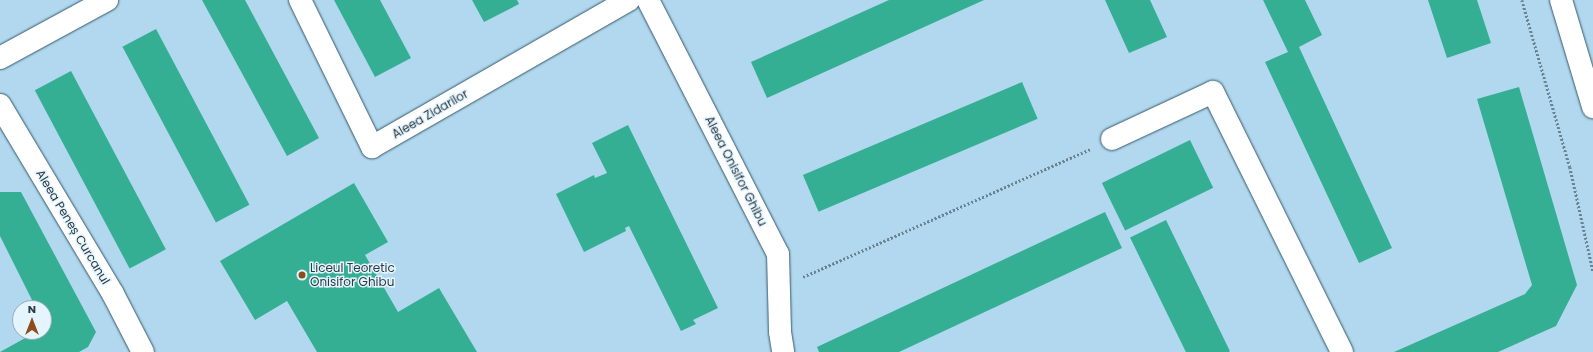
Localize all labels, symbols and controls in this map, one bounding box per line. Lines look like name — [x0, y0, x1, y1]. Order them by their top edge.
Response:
street label: Aleea Zidarilor — [389, 86, 471, 142]
street label: Aleea Onisifor Ghibu — [702, 114, 770, 228]
street label: Aleea Peneș Curcanul — [33, 167, 113, 287]
place label: Liceul Teoretic Onisifor Ghibu — [310, 261, 395, 289]
marker: Liceul Teoretic Onisifor Ghibu — [297, 270, 307, 280]
north arrow — [12, 300, 52, 340]
text: N — [28, 301, 36, 317]

